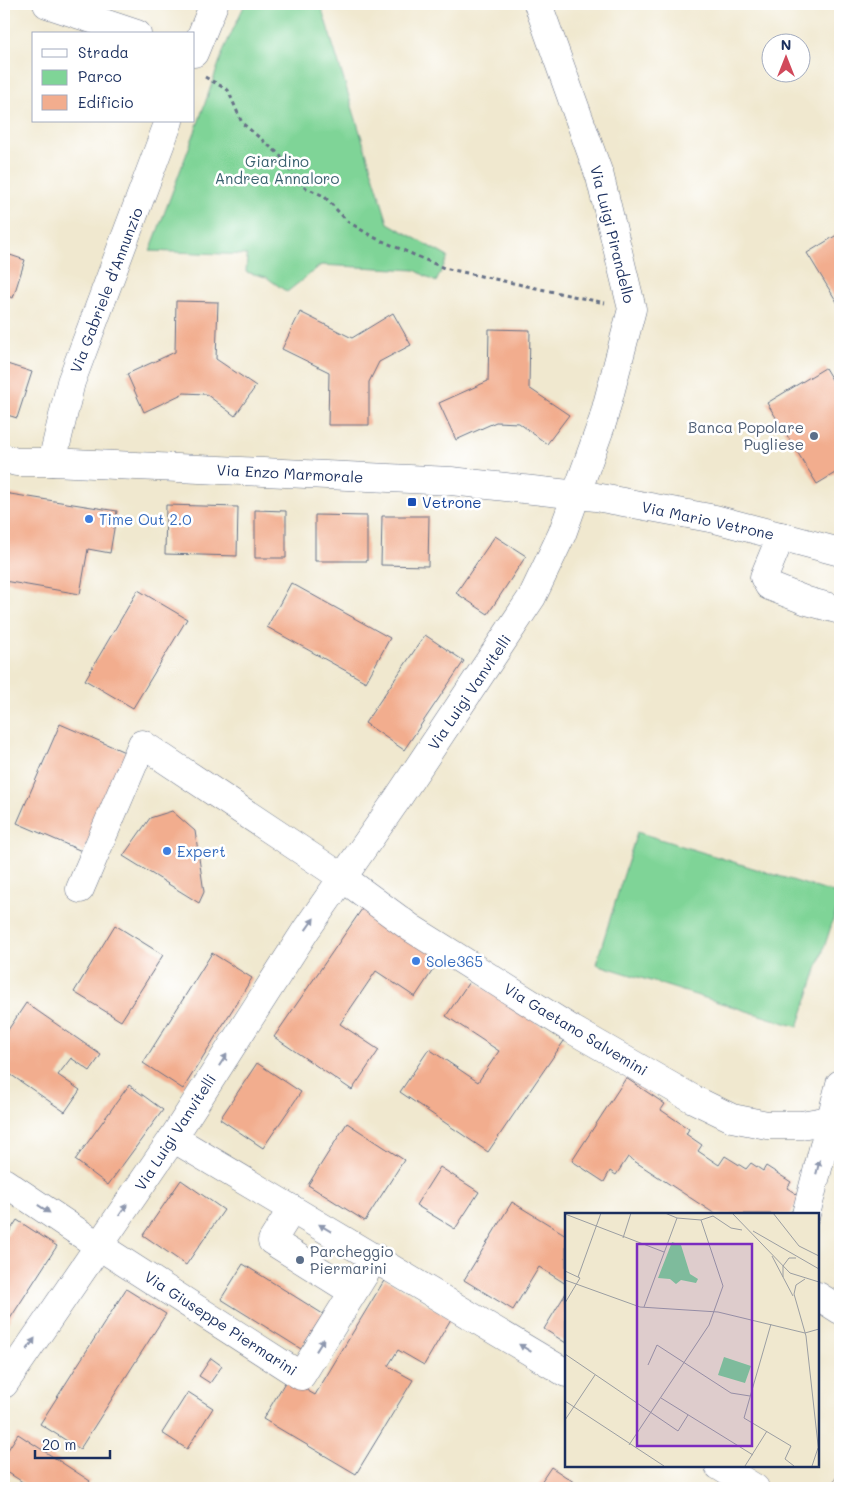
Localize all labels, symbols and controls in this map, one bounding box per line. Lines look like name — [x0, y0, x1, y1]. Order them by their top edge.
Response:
legend — [32, 32, 195, 122]
north arrow — [762, 32, 812, 82]
text: N — [781, 35, 791, 54]
text: Strada — [78, 42, 129, 62]
text: Parco — [78, 66, 122, 86]
text: Edificio — [78, 92, 134, 112]
park label: Giardino Andrea Annaloro — [215, 151, 339, 188]
street label: Via Luigi Pirandello — [586, 163, 640, 305]
street label: Via Gabriele d'Annunzio — [65, 204, 147, 376]
place label: Banca Popolare Pugliese — [688, 417, 804, 454]
marker: Banca Popolare Pugliese — [808, 430, 820, 442]
street label: Via Enzo Marmorale — [216, 459, 364, 487]
place label: Vetrone — [422, 492, 482, 512]
marker: Vetrone — [406, 496, 418, 508]
street label: Via Mario Vetrone — [640, 496, 776, 544]
place label: Time Out 2.0 — [99, 509, 192, 529]
marker: Time Out 2.0 — [83, 513, 95, 525]
street label: Via Luigi Vanvitelli — [423, 630, 515, 754]
place label: Expert — [177, 841, 226, 861]
marker: Expert — [161, 845, 173, 857]
one-way arrow — [305, 917, 315, 930]
place label: Sole365 — [426, 951, 483, 971]
marker: Sole365 — [410, 955, 422, 967]
street label: Via Gaetano Salvemini — [500, 978, 652, 1080]
one-way arrow — [218, 1054, 227, 1067]
street label: Via Luigi Vanvitelli — [130, 1070, 220, 1194]
one-way arrow — [814, 1160, 822, 1175]
one-way arrow — [37, 1204, 51, 1214]
one-way arrow — [118, 1204, 128, 1217]
inset map — [565, 1213, 819, 1467]
one-way arrow — [319, 1224, 332, 1233]
place label: Parcheggio Piermarini — [310, 1241, 394, 1278]
marker: Parcheggio Piermarini — [294, 1254, 306, 1266]
street label: Via Giuseppe Piermarini — [141, 1266, 301, 1380]
one-way arrow — [26, 1337, 36, 1351]
one-way arrow — [315, 1338, 324, 1351]
one-way arrow — [518, 1343, 531, 1353]
scale bar — [35, 1427, 110, 1459]
text: 20 m — [42, 1434, 76, 1454]

